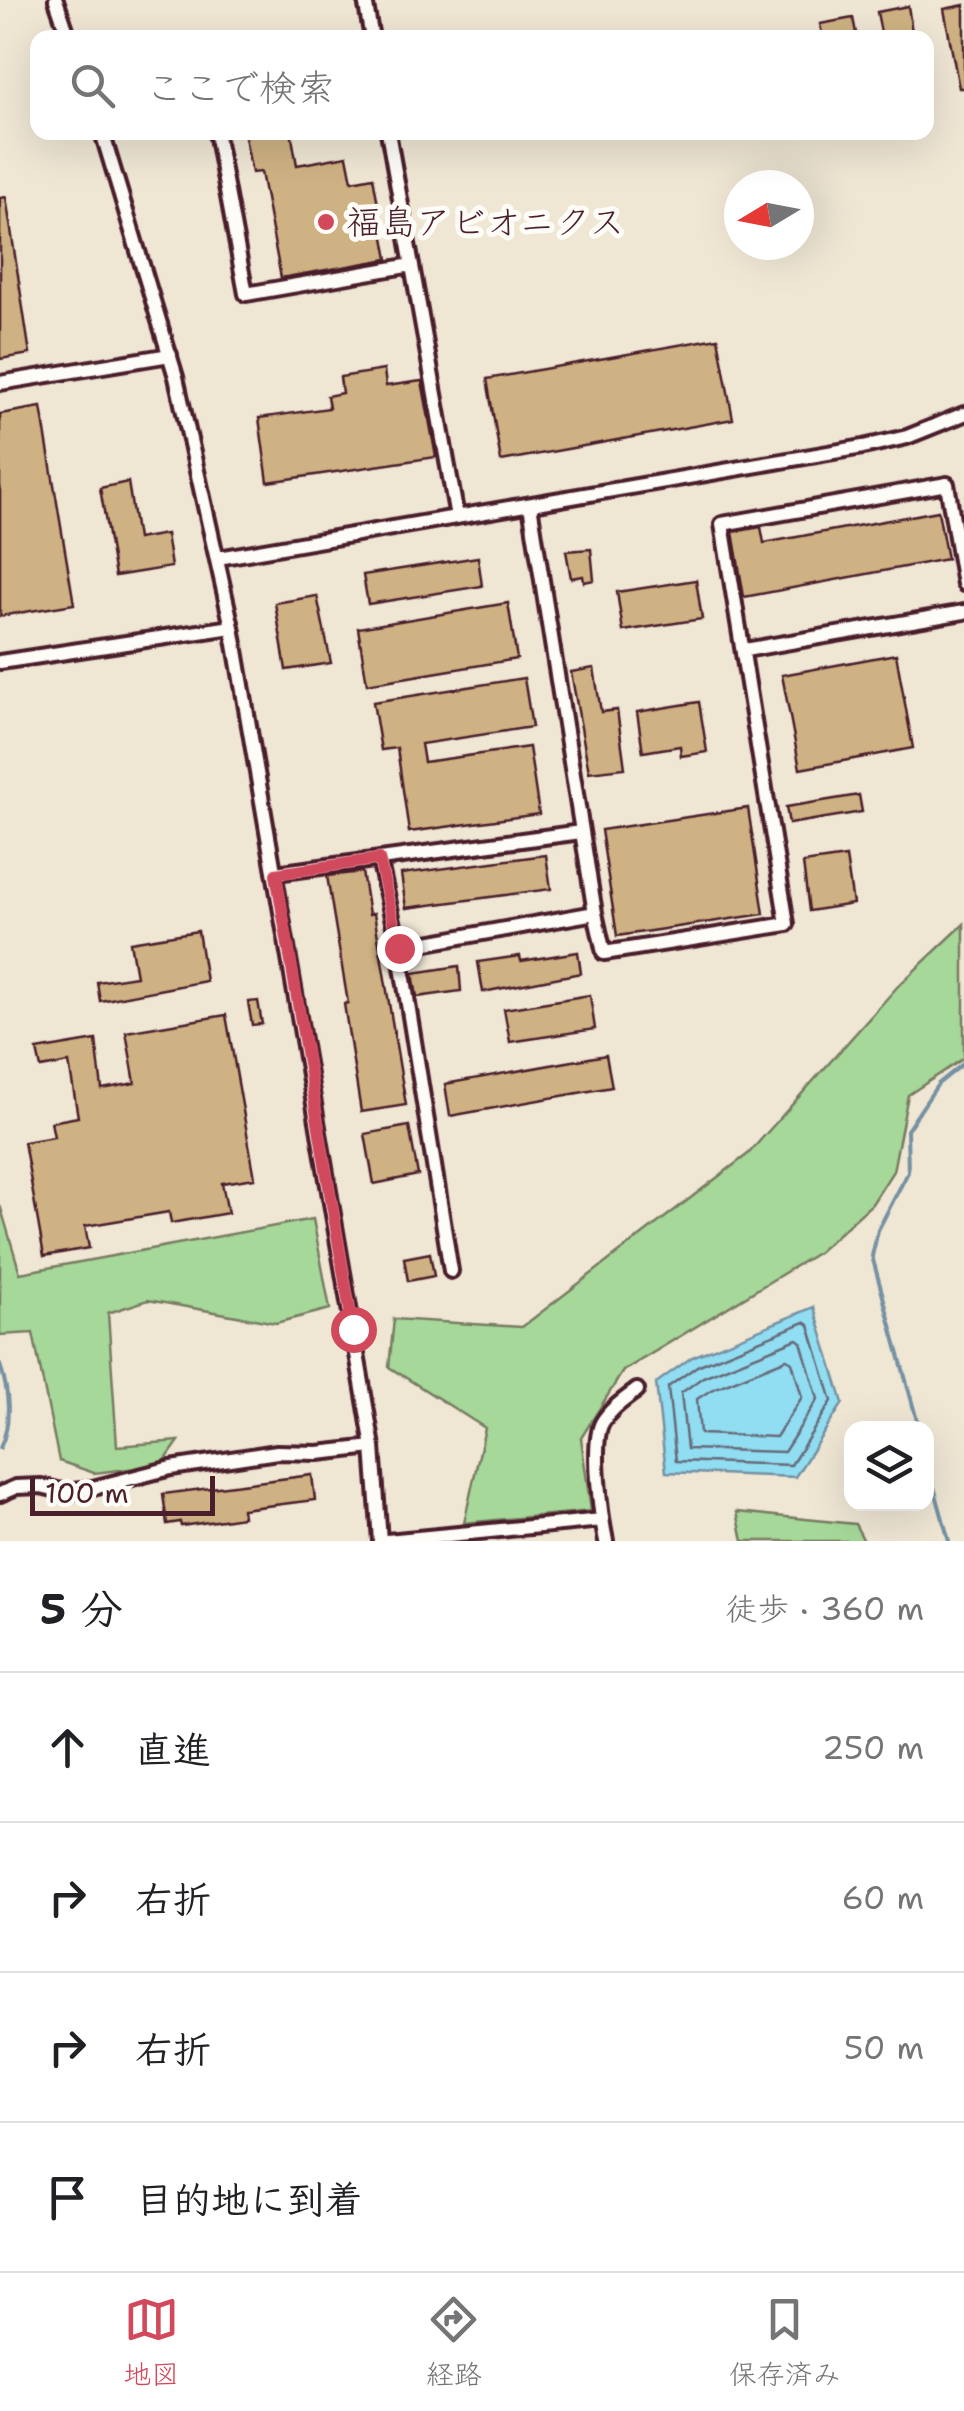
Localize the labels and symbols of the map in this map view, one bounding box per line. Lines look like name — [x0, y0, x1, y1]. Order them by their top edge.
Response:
north arrow — [724, 170, 814, 260]
place label: 福島アビオニクス — [346, 198, 625, 245]
marker: 福島アビオニクス — [315, 211, 337, 233]
route end — [377, 926, 423, 972]
route start — [331, 1307, 377, 1353]
scale bar — [30, 1471, 215, 1516]

